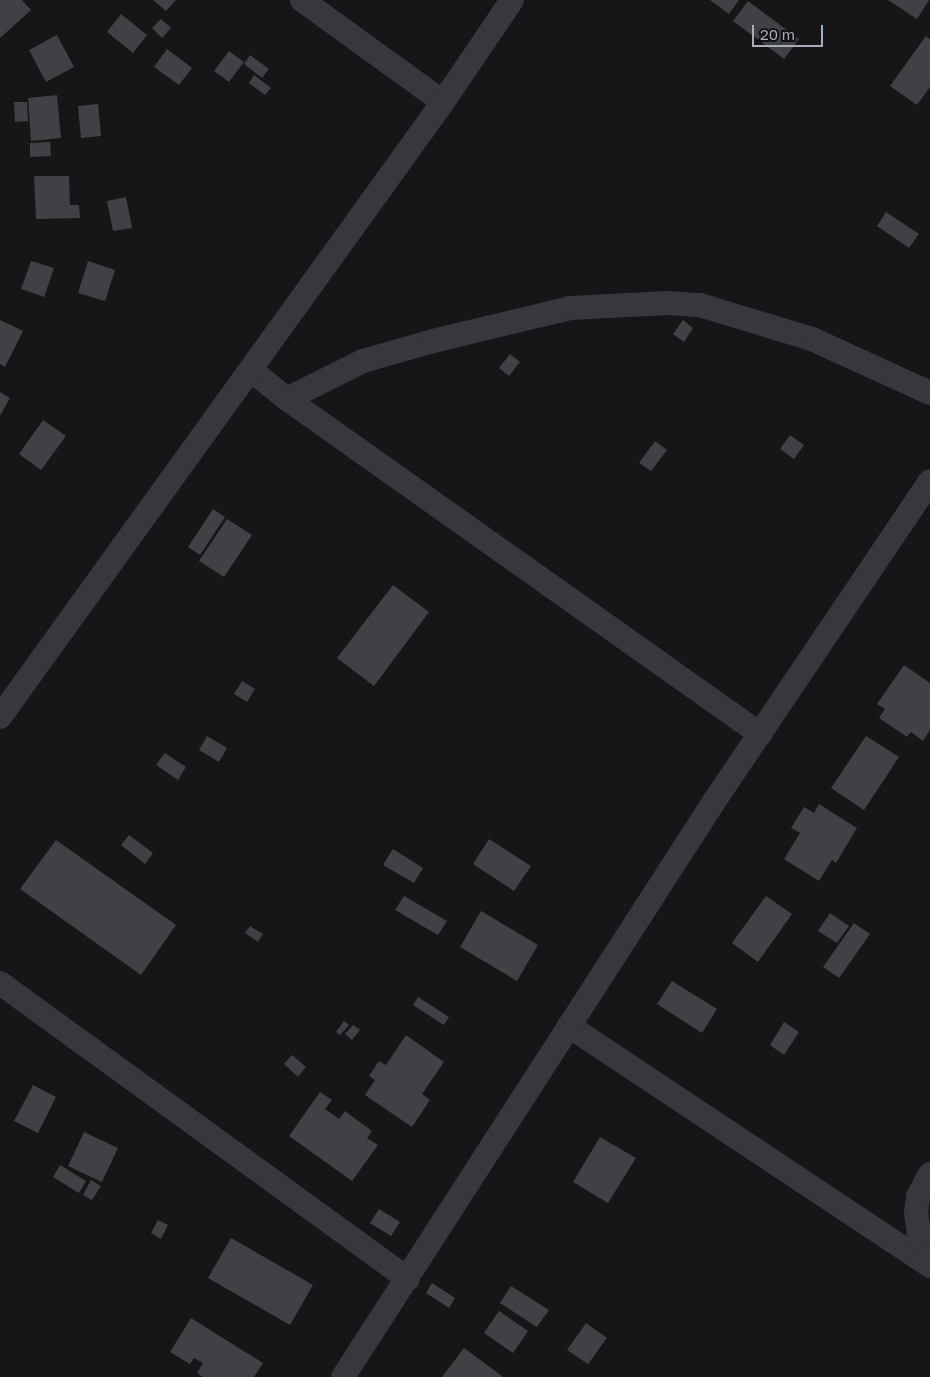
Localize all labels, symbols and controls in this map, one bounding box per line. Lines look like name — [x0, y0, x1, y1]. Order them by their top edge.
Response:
scale bar — [755, 15, 826, 47]
text: 20 m — [760, 25, 795, 43]

